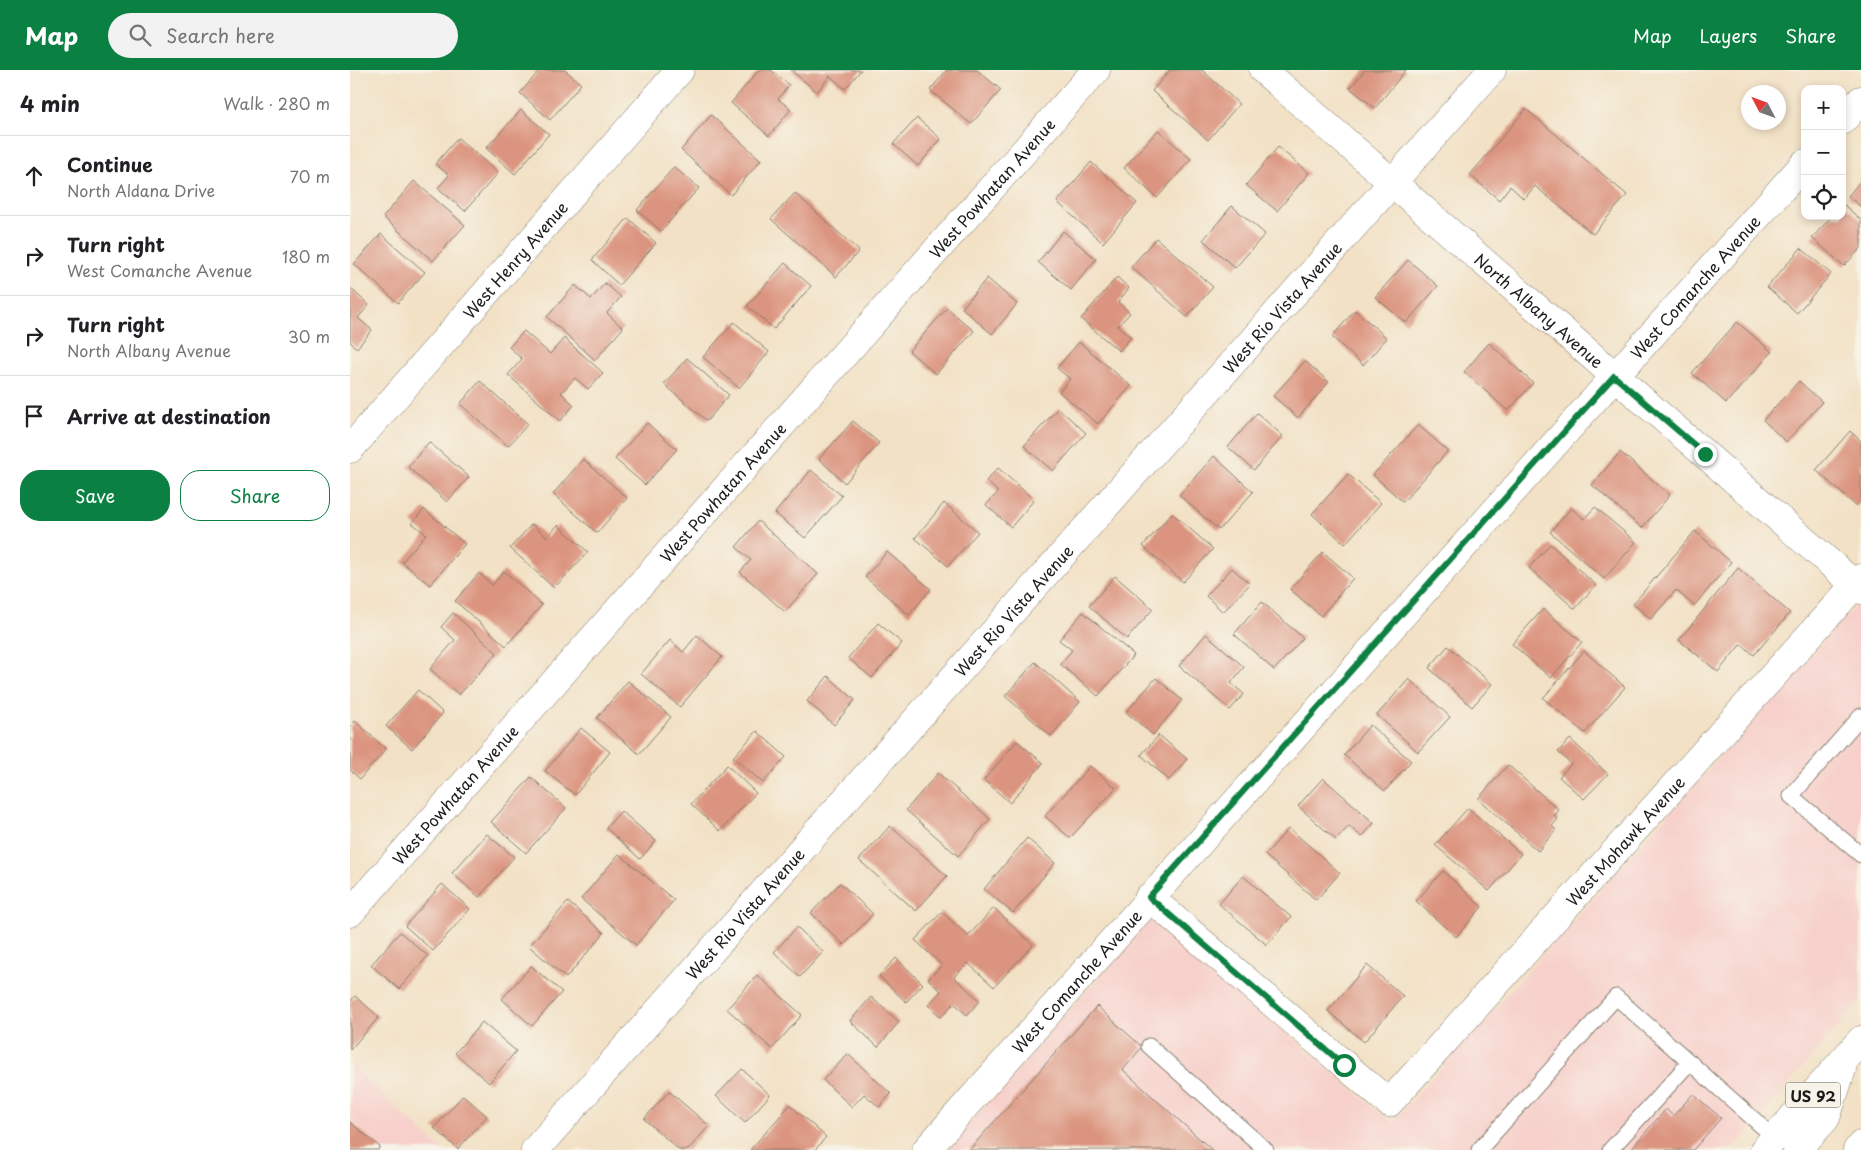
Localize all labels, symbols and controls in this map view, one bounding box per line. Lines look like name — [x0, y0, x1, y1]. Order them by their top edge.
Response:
search box — [108, 13, 458, 58]
text: Map — [25, 17, 78, 53]
icon: search — [126, 21, 154, 49]
text: Search here — [166, 21, 275, 49]
text: Map — [1633, 22, 1672, 49]
text: Layers — [1700, 22, 1757, 49]
text: Share — [1785, 22, 1836, 49]
north arrow — [1741, 85, 1786, 130]
map controls — [1801, 85, 1846, 220]
button: + — [1801, 85, 1846, 130]
text: 4 min — [20, 87, 80, 119]
text: Walk · 280 m — [223, 91, 330, 115]
street label: West Powhatan Avenue — [923, 113, 1060, 263]
button: − — [1801, 130, 1846, 175]
text: Continue — [67, 150, 153, 178]
icon: ahead — [20, 162, 48, 190]
text: 70 m — [290, 164, 330, 188]
button: locate — [1801, 175, 1846, 220]
text: North Aldana Drive — [67, 178, 215, 202]
street label: West Henry Avenue — [457, 196, 573, 324]
street label: West Comanche Avenue — [1624, 209, 1766, 364]
text: Turn right — [67, 230, 165, 258]
street label: West Rio Vista Avenue — [1217, 236, 1347, 378]
icon: right — [20, 242, 48, 270]
text: 180 m — [282, 244, 330, 268]
street label: North Albany Avenue — [1469, 247, 1609, 373]
text: West Comanche Avenue — [67, 258, 252, 282]
text: Turn right — [67, 310, 165, 338]
icon: right — [20, 322, 48, 350]
text: 30 m — [288, 324, 330, 348]
text: North Albany Avenue — [67, 338, 231, 362]
icon: arrive — [20, 402, 48, 430]
text: Arrive at destination — [67, 402, 271, 430]
street label: West Powhatan Avenue — [654, 417, 791, 567]
route end — [1694, 443, 1717, 466]
button: Save — [20, 470, 170, 521]
button: Share — [180, 470, 330, 521]
street label: West Rio Vista Avenue — [948, 539, 1078, 682]
street label: West Powhatan Avenue — [386, 719, 523, 870]
street label: West Mohawk Avenue — [1560, 770, 1690, 911]
street label: West Rio Vista Avenue — [680, 842, 810, 985]
street label: West Comanche Avenue — [1006, 904, 1147, 1058]
route start — [1333, 1054, 1356, 1077]
road number: US 92 — [1786, 1082, 1840, 1108]

